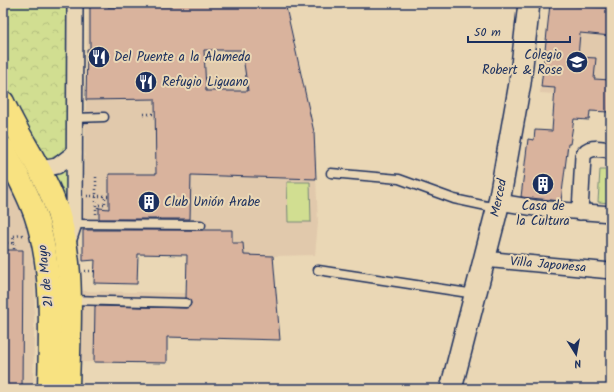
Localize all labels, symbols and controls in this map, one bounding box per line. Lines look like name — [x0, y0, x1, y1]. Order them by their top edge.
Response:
scale bar — [468, 18, 570, 44]
text: 50 m — [474, 23, 501, 42]
restaurant icon: Del Puente a la Alameda — [86, 44, 112, 70]
place label: Colegio Robert & Rose — [482, 45, 562, 81]
place label: Del Puente a la Alameda — [114, 47, 251, 68]
school or university icon: Colegio Robert & Rose — [564, 49, 590, 75]
restaurant icon: Refugio Liguano — [133, 69, 159, 95]
place label: Refugio Liguano — [162, 72, 249, 93]
building icon: Casa de la Cultura — [530, 171, 556, 197]
street label: Merced — [485, 176, 513, 219]
building icon: Club Unión Arabe — [136, 189, 162, 215]
place label: Club Unión Arabe — [164, 192, 260, 213]
place label: Casa de la Cultura — [516, 196, 570, 232]
street label: 21 de Mayo — [32, 244, 60, 308]
street label: Villa Japonesa — [509, 251, 587, 279]
north arrow — [556, 334, 596, 374]
text: N — [573, 353, 583, 372]

